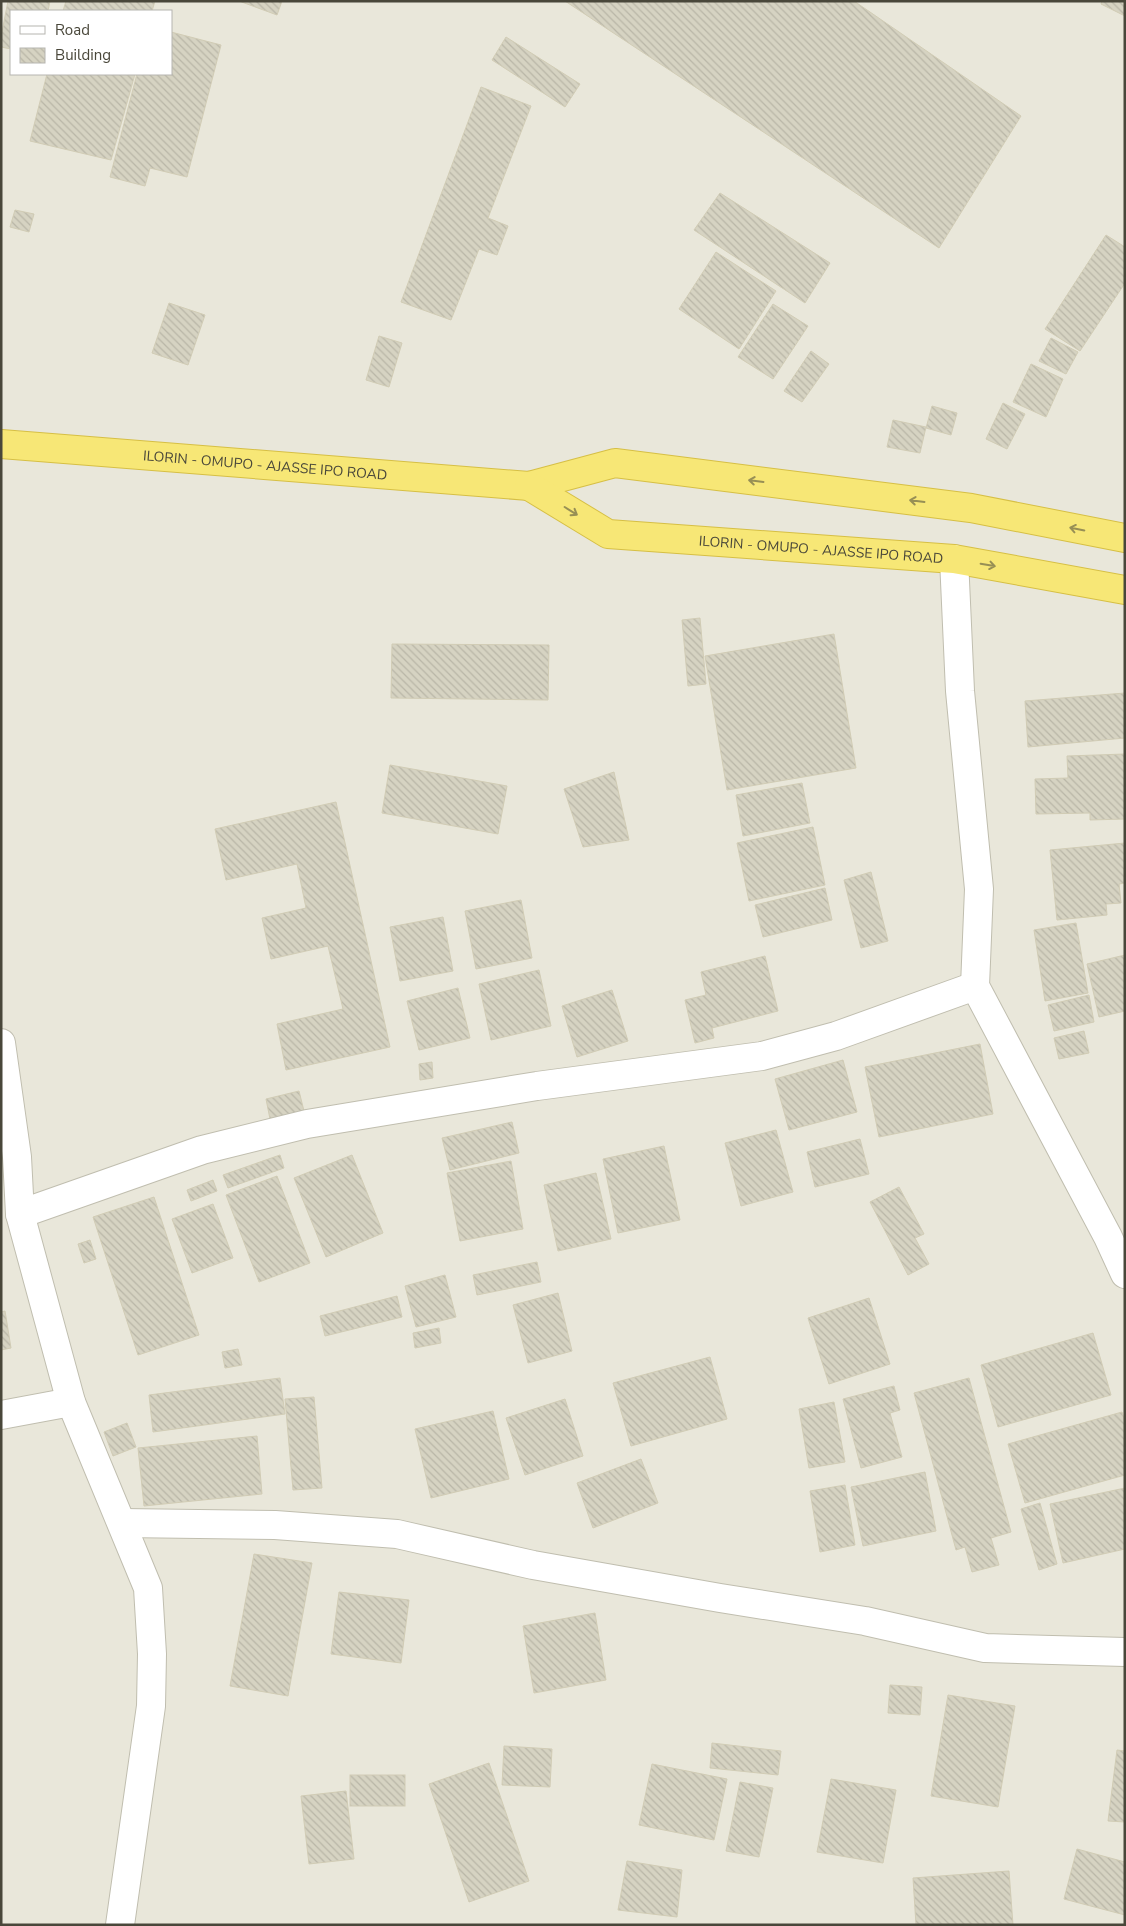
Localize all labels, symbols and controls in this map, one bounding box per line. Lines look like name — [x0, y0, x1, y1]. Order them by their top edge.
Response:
legend — [10, 10, 172, 75]
text: Road — [55, 20, 90, 40]
text: Building — [55, 45, 111, 65]
street label: ILORIN - OMUPO - AJASSE IPO ROAD — [142, 446, 388, 484]
one-way arrow — [748, 476, 764, 486]
one-way arrow — [909, 496, 925, 506]
one-way arrow — [563, 507, 577, 517]
one-way arrow — [1069, 523, 1085, 533]
street label: ILORIN - OMUPO - AJASSE IPO ROAD — [698, 531, 944, 568]
one-way arrow — [980, 561, 996, 571]

